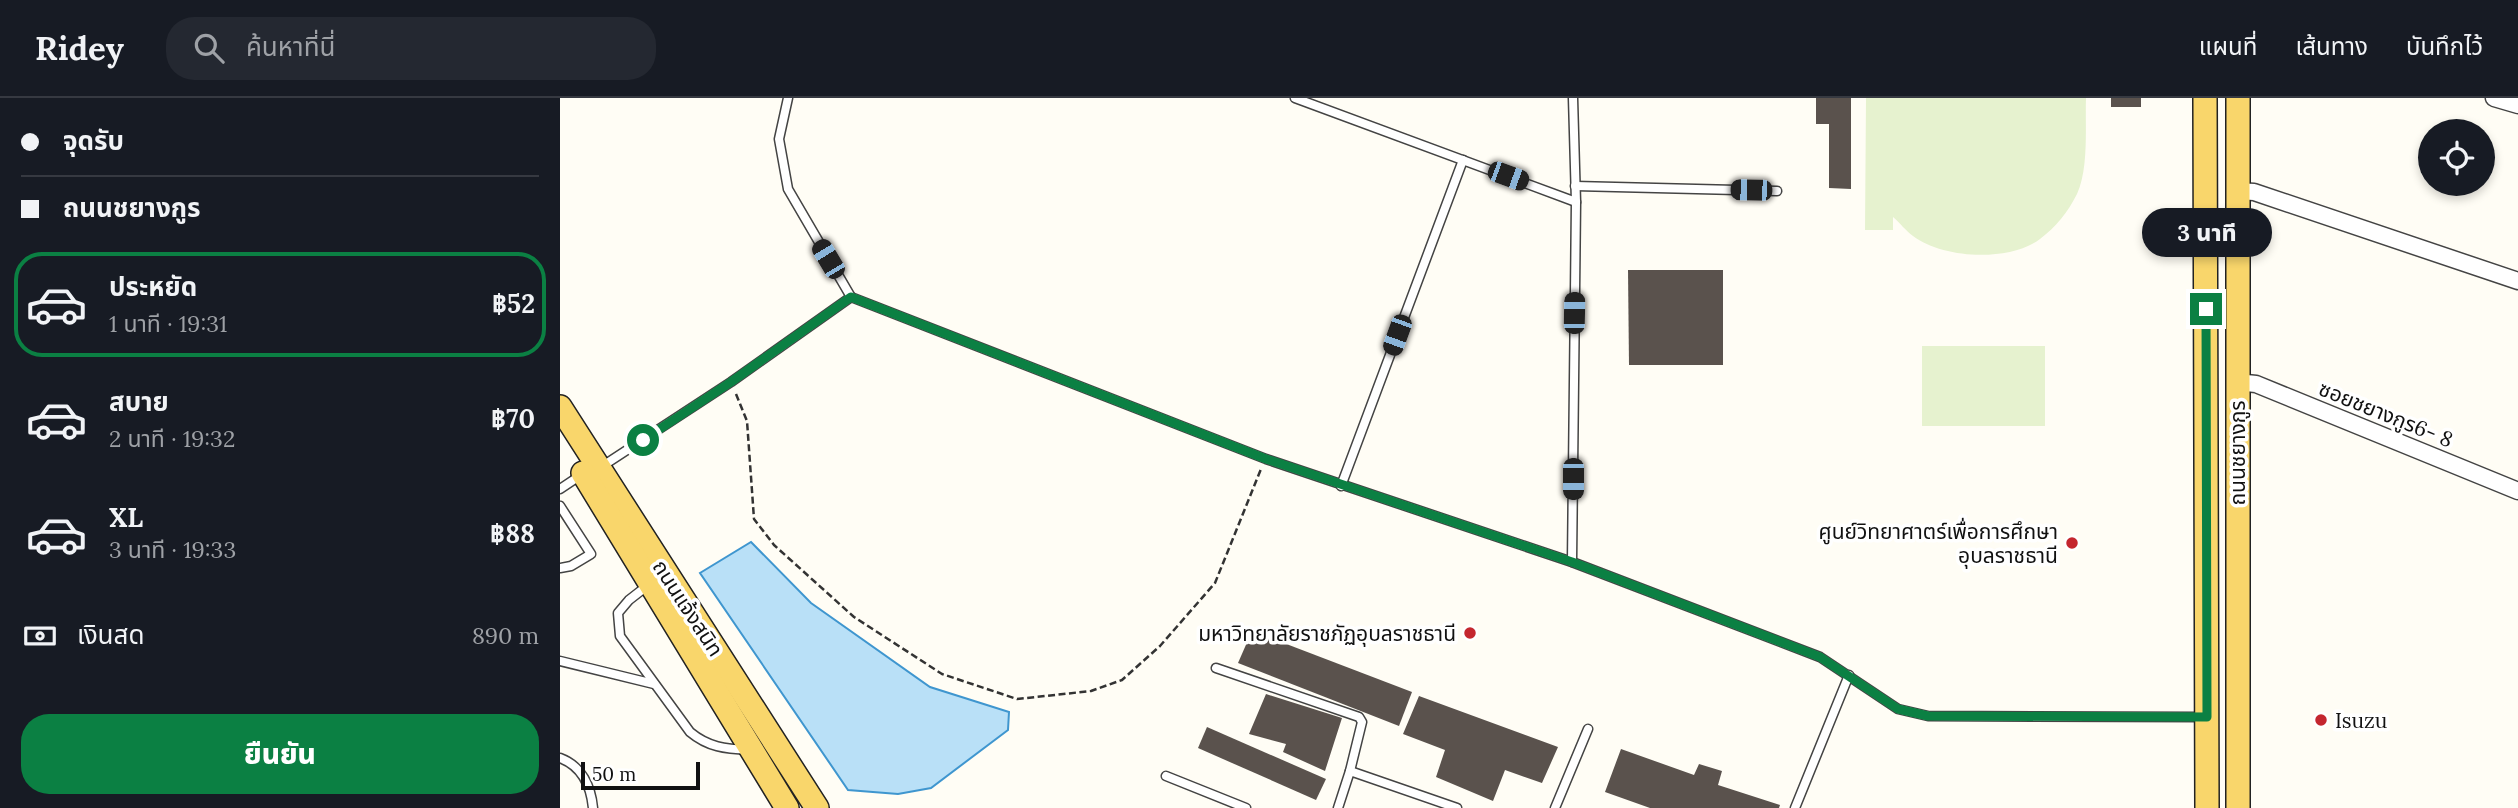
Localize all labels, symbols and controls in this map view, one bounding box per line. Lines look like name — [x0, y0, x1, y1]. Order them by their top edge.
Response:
search box — [166, 17, 656, 80]
text: Ridey — [35, 27, 124, 69]
icon: search — [190, 29, 228, 67]
text: ค้นหาที่นี่ — [246, 30, 335, 63]
text: แผนที่ — [2199, 31, 2257, 62]
text: เส้นทาง — [2295, 31, 2368, 62]
text: บันทึกไว้ — [2406, 31, 2483, 62]
map controls — [2418, 119, 2495, 196]
button: locate — [2418, 119, 2495, 196]
text: จุดรับ — [63, 124, 124, 157]
car — [1485, 159, 1532, 193]
car — [1730, 179, 1773, 201]
text: ถนนชยางกูร — [63, 191, 200, 224]
callout: 3 นาที — [2141, 208, 2271, 256]
text: 3 นาที — [2177, 218, 2237, 247]
car — [809, 236, 848, 282]
text: ประหยัด — [109, 270, 197, 303]
icon: car — [25, 273, 88, 336]
text: ฿52 — [492, 287, 535, 320]
car — [1564, 292, 1585, 334]
route end — [2190, 293, 2222, 325]
text: 1 นาที · 19:31 — [109, 309, 227, 338]
car — [1380, 312, 1415, 358]
street label: ซอยชยางกูร6- 8 — [2315, 375, 2457, 453]
text: สบาย — [109, 385, 169, 418]
icon: car — [25, 388, 88, 451]
street label: ถนนชยางกูร — [2224, 400, 2251, 506]
text: ฿70 — [491, 402, 535, 435]
text: 2 นาที · 19:32 — [109, 424, 235, 453]
route start — [627, 424, 659, 456]
car — [1563, 458, 1584, 500]
text: XL — [109, 501, 143, 534]
icon: car — [25, 503, 88, 566]
text: ฿88 — [490, 517, 535, 550]
place label: ศูนย์วิทยาศาตร์เพื่อการศึกษา อุบลราชธานี — [1818, 517, 2058, 569]
text: 3 นาที · 19:33 — [109, 535, 236, 564]
marker: ศูนย์วิทยาศาตร์เพื่อการศึกษา อุบลราชธานี — [2064, 535, 2080, 551]
street label: ถนนแจ้งสนิท — [647, 555, 729, 661]
icon: cash — [21, 617, 59, 655]
text: เงินสด — [77, 618, 144, 651]
place label: มหาวิทยาลัยราชภัฏอุบลราชธานี — [1198, 620, 1456, 647]
text: 890 m — [472, 621, 539, 650]
marker: มหาวิทยาลัยราชภัฏอุบลราชธานี — [1462, 625, 1478, 641]
place label: Isuzu — [2335, 707, 2387, 734]
marker: Isuzu — [2313, 712, 2329, 728]
button: ยืนยัน — [21, 714, 539, 794]
scale bar — [581, 759, 700, 791]
text: 50 m — [592, 762, 636, 786]

